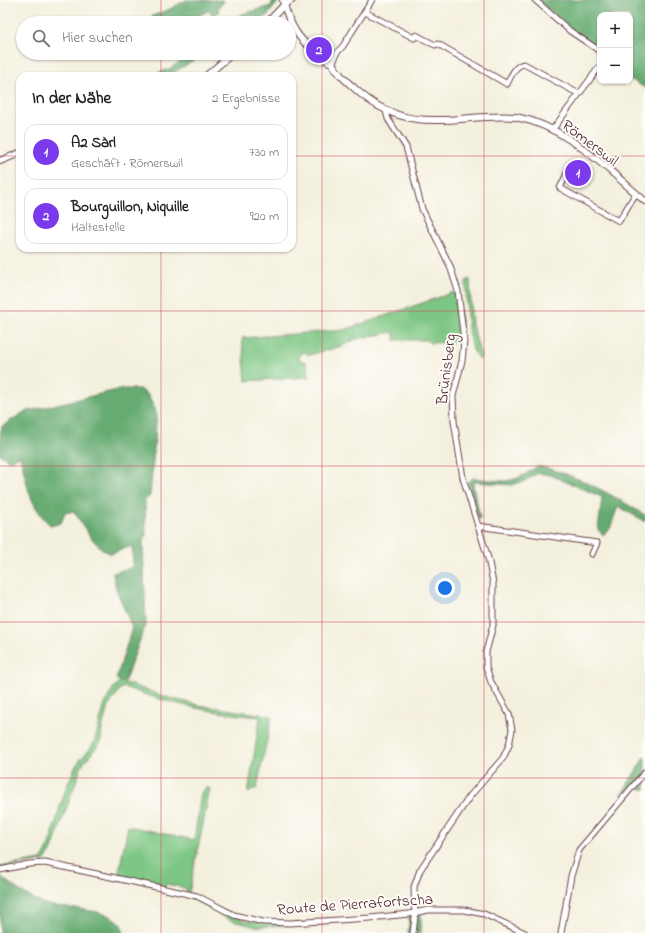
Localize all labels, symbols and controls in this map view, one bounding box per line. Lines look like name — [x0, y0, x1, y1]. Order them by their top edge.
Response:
map controls — [597, 12, 633, 84]
button: + — [597, 12, 633, 48]
search box — [16, 16, 296, 60]
icon: search — [30, 27, 52, 49]
text: Hier suchen — [62, 27, 133, 49]
pin: 2 — [306, 35, 332, 65]
button: − — [597, 48, 633, 84]
text: In der Nähe — [32, 86, 111, 111]
text: 2 Ergebnisse — [212, 89, 280, 108]
street label: Römerswil — [556, 114, 624, 173]
text: A2 Sàrl — [71, 132, 116, 154]
text: 1 — [44, 143, 48, 162]
text: 730 m — [249, 143, 279, 162]
text: Geschäft · Römerswil — [71, 154, 183, 173]
pin: 1 — [565, 158, 591, 188]
text: Bourguillon, Niquille — [71, 196, 189, 218]
text: 2 — [43, 207, 49, 226]
text: 920 m — [250, 207, 279, 226]
text: Haltestelle — [71, 218, 125, 237]
street label: Brünisberg — [431, 332, 463, 407]
your location — [435, 578, 455, 598]
street label: Route de Pierrafortscha — [276, 888, 434, 922]

